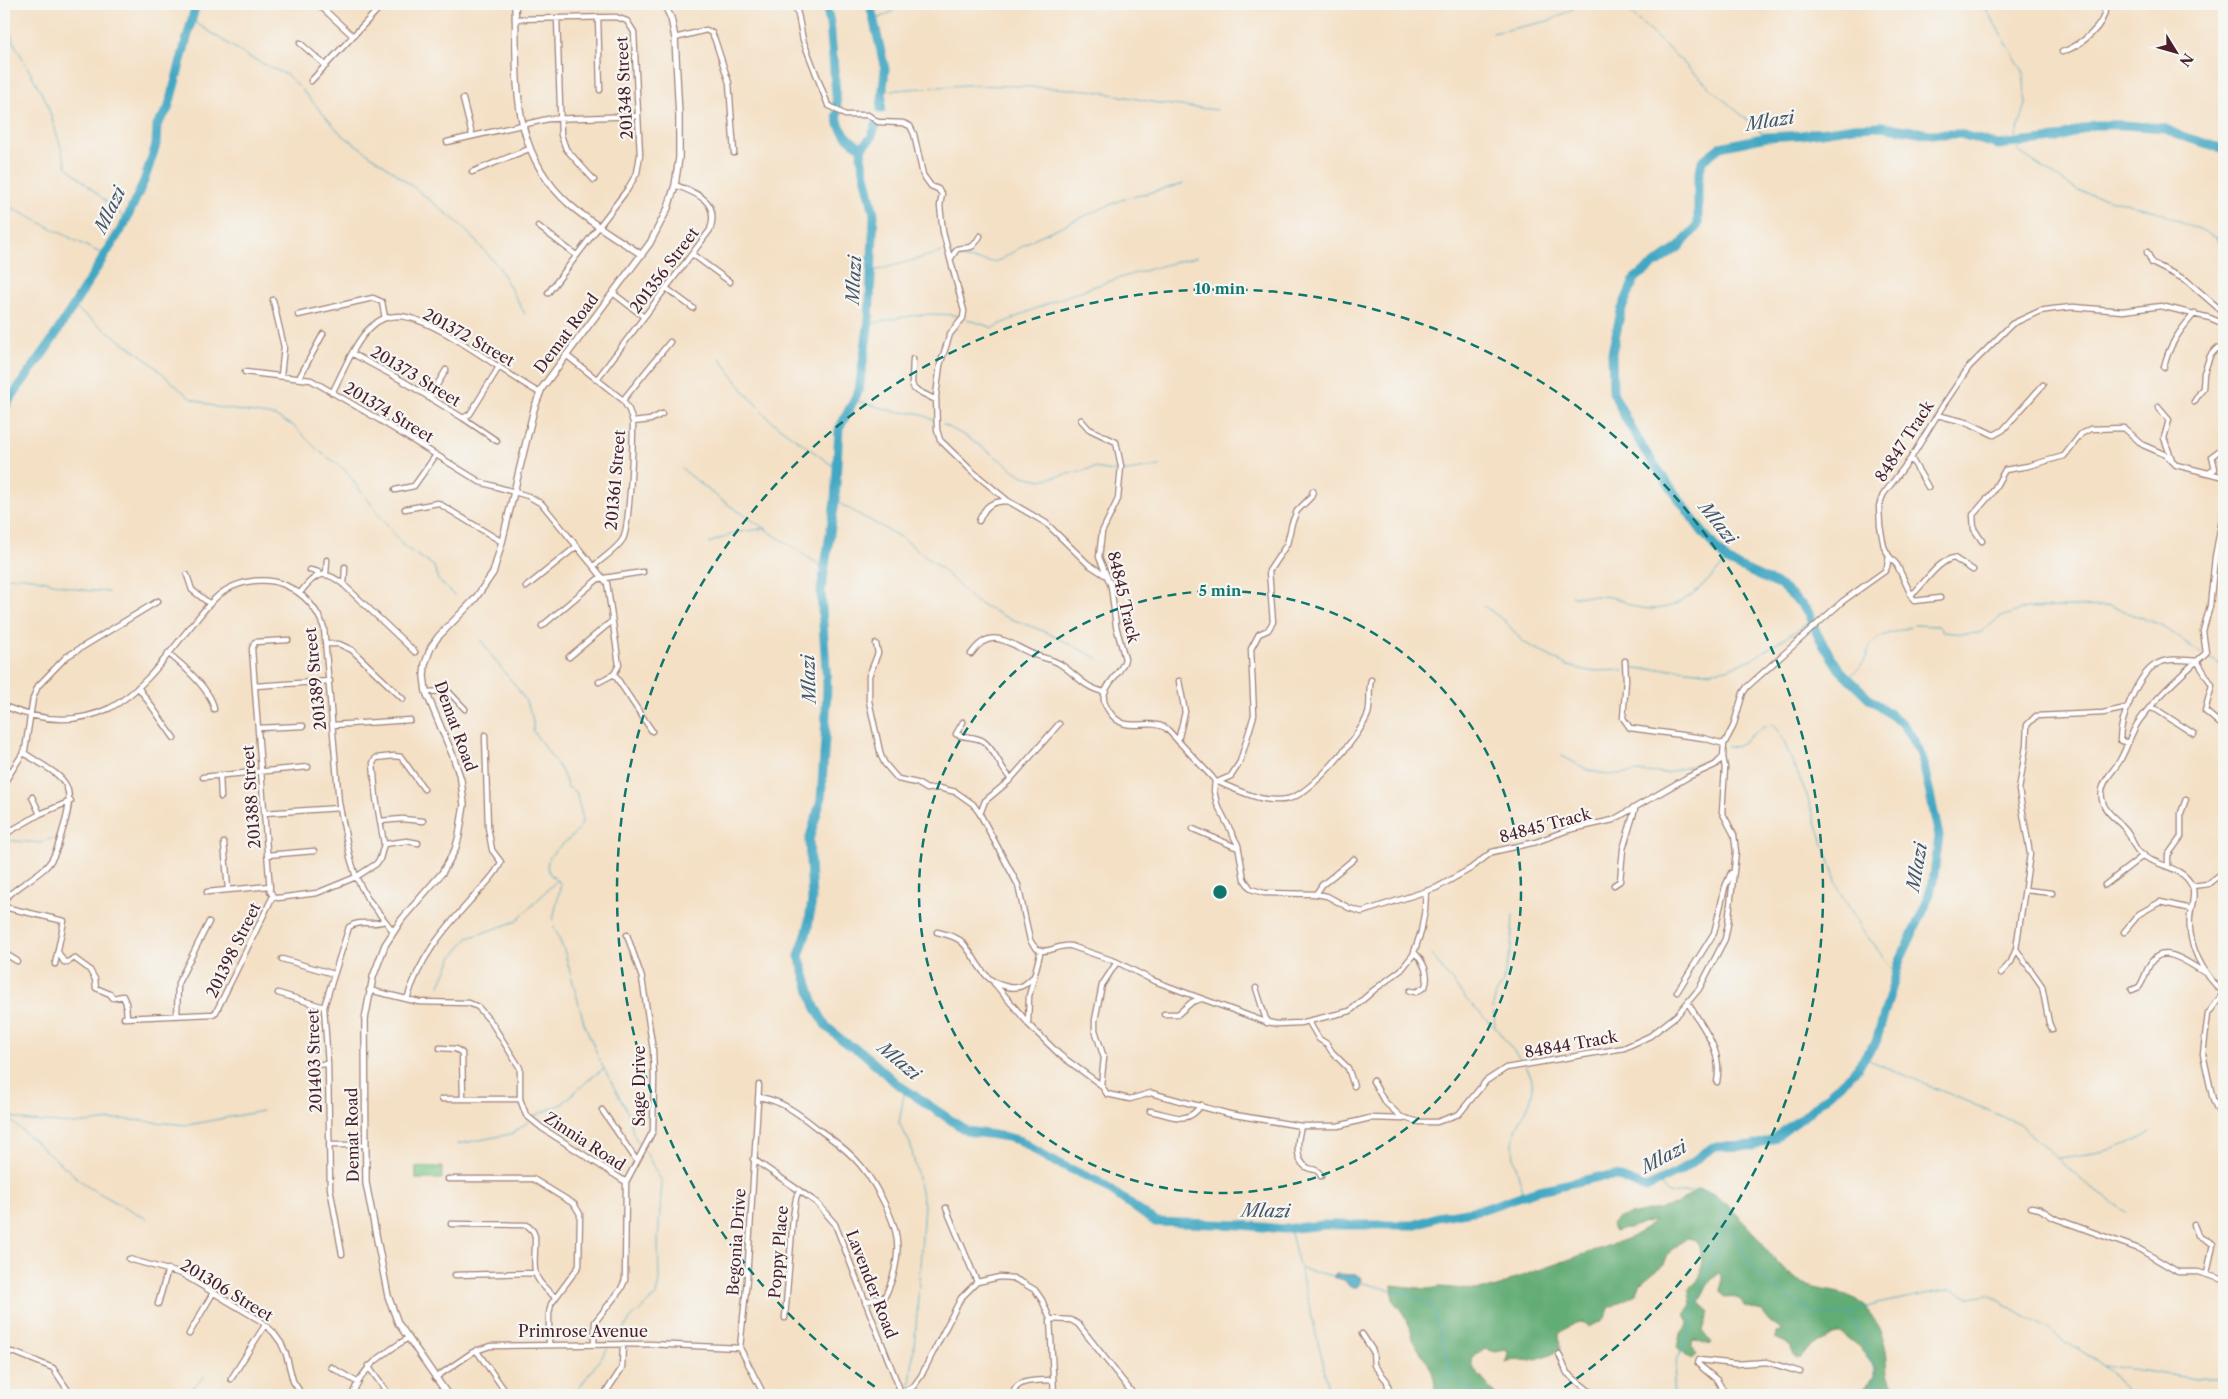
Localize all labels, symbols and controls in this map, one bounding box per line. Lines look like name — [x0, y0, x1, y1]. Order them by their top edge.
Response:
north arrow — [2150, 28, 2200, 78]
street label: 201348 Street — [611, 36, 637, 140]
text: N — [2176, 50, 2197, 70]
water label: Mlazi — [1742, 106, 1797, 136]
water label: Mlazi — [89, 182, 131, 238]
street label: 201356 Street — [625, 223, 703, 317]
water label: Mlazi — [842, 254, 866, 307]
text: 10 min — [1195, 279, 1246, 298]
street label: Demat Road — [529, 289, 603, 377]
street label: 201372 Street — [420, 304, 519, 371]
street label: 201373 Street — [367, 341, 465, 411]
street label: 201374 Street — [341, 377, 438, 447]
street label: 84847 Track — [1870, 396, 1938, 485]
street label: 201361 Street — [601, 429, 629, 531]
water label: Mlazi — [1693, 496, 1743, 550]
street label: 84845 Track — [1104, 549, 1144, 646]
text: 5 min — [1199, 581, 1242, 600]
street label: 201389 Street — [300, 626, 330, 731]
water label: Mlazi — [797, 653, 821, 706]
street label: Demat Road — [430, 678, 482, 774]
street label: 201388 Street — [237, 744, 265, 849]
street label: 84845 Track — [1497, 803, 1594, 847]
water label: Mlazi — [1902, 840, 1932, 895]
centre of rings — [1211, 883, 1229, 901]
street label: 201398 Street — [201, 899, 265, 1001]
street label: 201403 Street — [302, 1008, 326, 1113]
street label: 84844 Track — [1523, 1026, 1620, 1062]
water label: Mlazi — [872, 1036, 926, 1086]
street label: Sage Drive — [629, 1045, 649, 1127]
street label: Demat Road — [341, 1087, 363, 1183]
street label: Zinnia Road — [541, 1107, 630, 1175]
water label: Mlazi — [1636, 1135, 1692, 1179]
street label: Begonia Drive — [722, 1188, 750, 1296]
water label: Mlazi — [1239, 1200, 1292, 1222]
street label: Poppy Place — [764, 1205, 792, 1299]
street label: Lavender Road — [842, 1227, 902, 1341]
street label: 201306 Street — [177, 1255, 277, 1326]
street label: Primrose Avenue — [518, 1321, 648, 1341]

